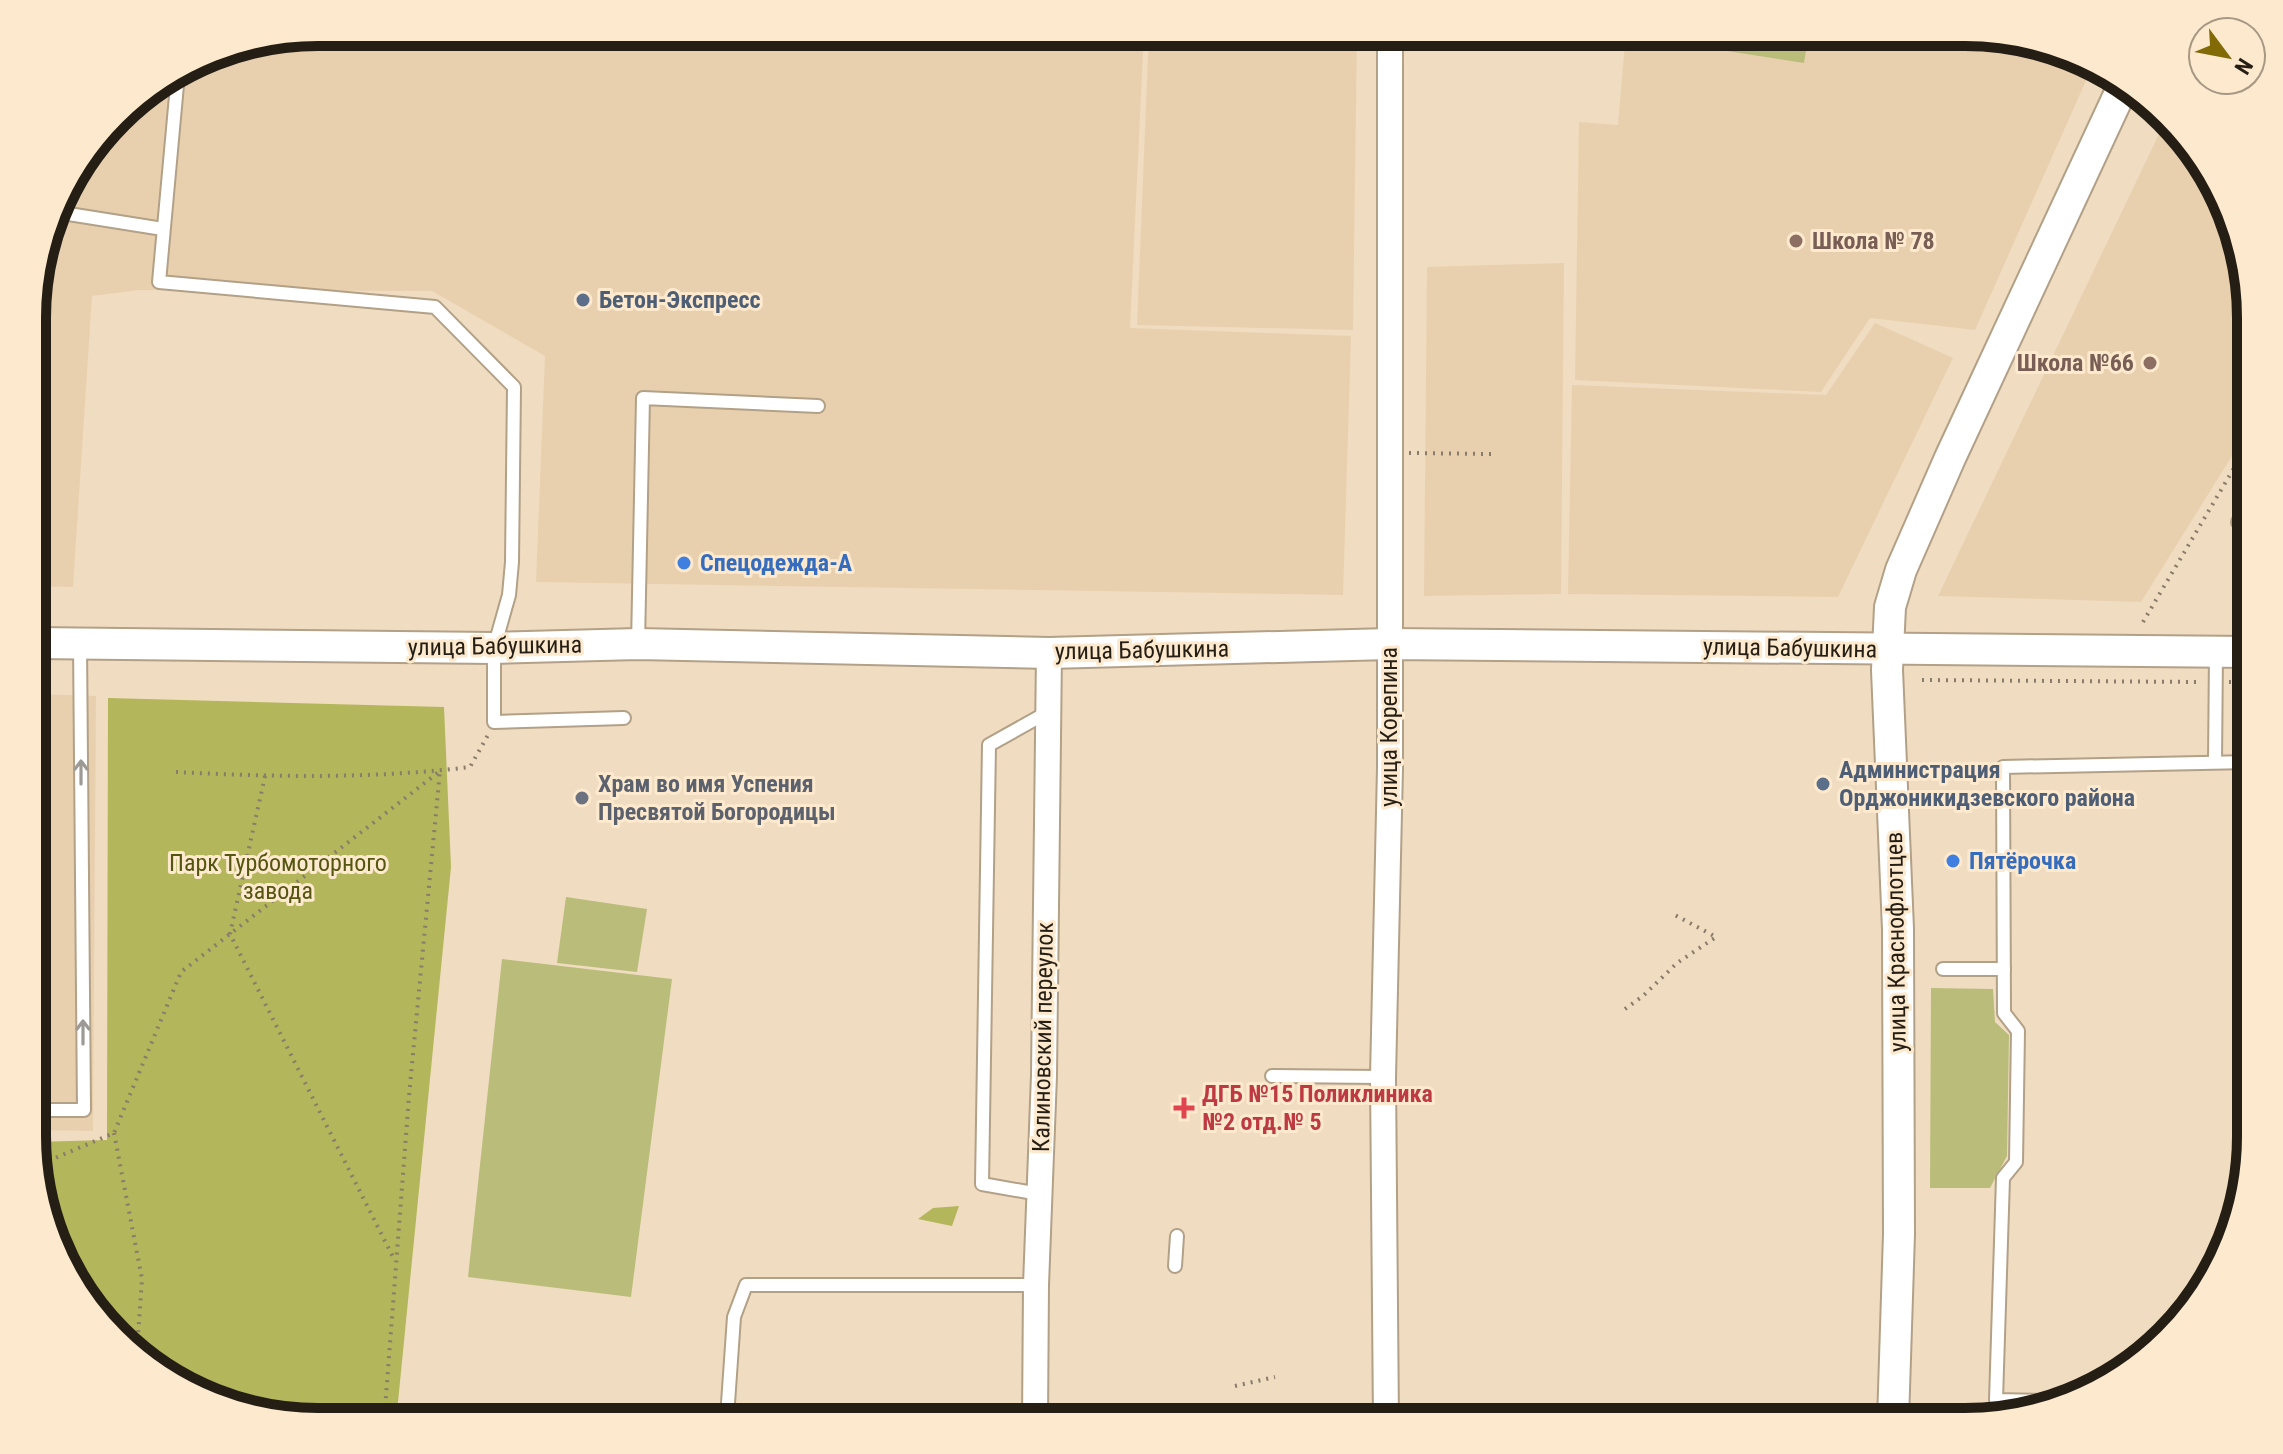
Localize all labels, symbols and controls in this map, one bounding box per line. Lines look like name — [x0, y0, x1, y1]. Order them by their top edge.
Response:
north arrow — [2187, 16, 2267, 96]
text: N — [2229, 54, 2258, 79]
place label: Школа № 78 — [1812, 227, 1935, 255]
marker: Школа № 78 — [1787, 232, 1805, 250]
place label: Бетон-Экспресс — [599, 286, 761, 314]
marker: Бетон-Экспресс — [574, 291, 592, 309]
place label: Школа №66 — [2017, 349, 2134, 377]
marker: Школа №66 — [2141, 354, 2159, 372]
place label: Спецодежда-А — [700, 549, 853, 577]
marker: Спецодежда-А — [675, 554, 693, 572]
street label: улица Бабушкина — [408, 630, 582, 662]
street label: улица Бабушкина — [1703, 632, 1877, 664]
street label: улица Бабушкина — [1055, 634, 1229, 666]
street label: улица Корепина — [1375, 647, 1403, 807]
place label: Администрация Орджоникидзевского района — [1839, 756, 2135, 812]
one-way arrow — [73, 759, 89, 786]
place label: Храм во имя Успения Пресвятой Богородицы — [598, 770, 835, 826]
marker: Администрация Орджоникидзевского района — [1814, 775, 1832, 793]
marker: Храм во имя Успения Пресвятой Богородицы — [573, 789, 591, 807]
street label: улица Краснофлотцев — [1880, 832, 1912, 1052]
place label: Пятёрочка — [1969, 847, 2076, 875]
park label: Парк Турбомоторного завода — [169, 849, 387, 905]
marker: Пятёрочка — [1944, 852, 1962, 870]
street label: Калиновский переулок — [1027, 921, 1059, 1152]
one-way arrow — [75, 1019, 91, 1046]
place label: ДГБ №15 Поликлиника №2 отд.№ 5 — [1202, 1080, 1433, 1136]
marker: ДГБ №15 Поликлиника №2 отд.№ 5 — [1173, 1097, 1195, 1119]

